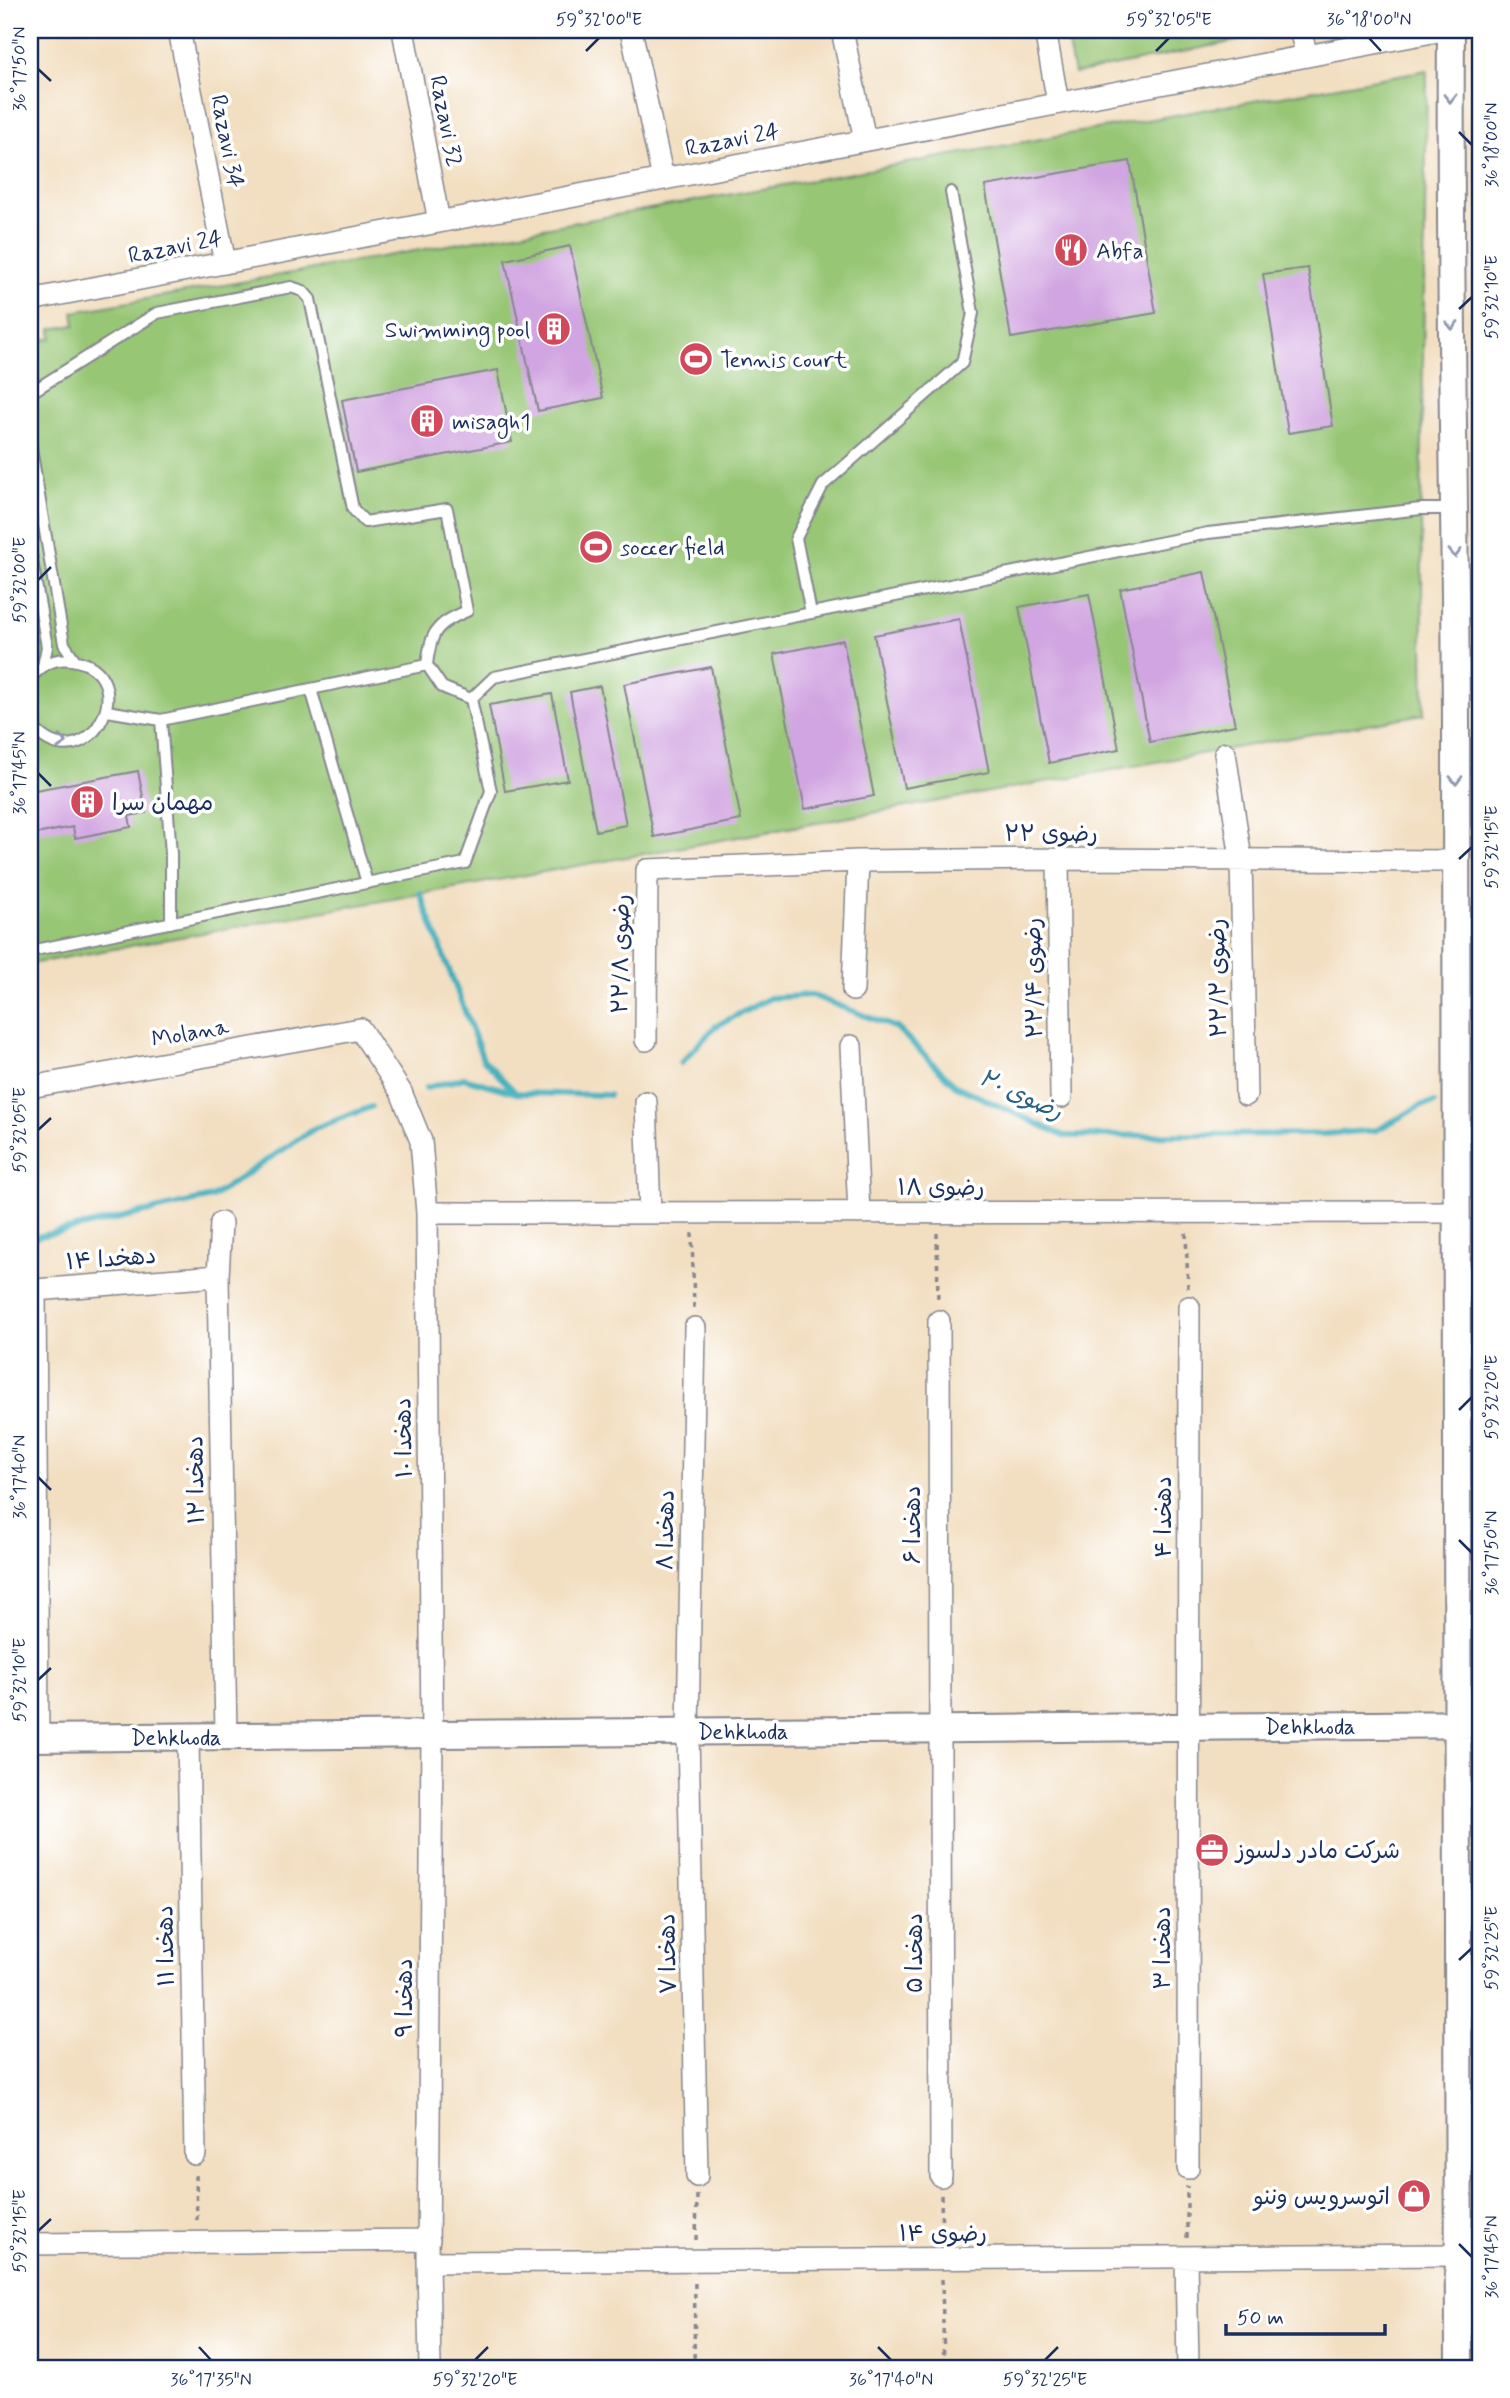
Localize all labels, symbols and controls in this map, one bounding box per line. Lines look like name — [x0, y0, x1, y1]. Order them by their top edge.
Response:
text: 59°32'00"E — [556, 8, 642, 32]
text: 59°32'05"E — [1126, 8, 1212, 32]
text: 36°18'00"N — [1327, 8, 1411, 32]
text: 36°17'50"N — [8, 27, 32, 111]
street label: Razavi 32 — [421, 73, 469, 170]
street label: Razavi 34 — [202, 92, 250, 191]
one-way arrow — [1442, 93, 1458, 104]
text: 36°18'00"N — [1480, 103, 1504, 187]
street label: Razavi 24 — [683, 117, 782, 165]
street label: Razavi 24 — [126, 224, 225, 272]
restaurant icon: Abfa — [1052, 231, 1090, 269]
place label: Abfa — [1096, 237, 1144, 267]
text: 59°32'10"E — [1480, 255, 1504, 339]
building icon: Swimming pool — [535, 310, 573, 348]
place label: Swimming pool — [385, 316, 530, 348]
one-way arrow — [1444, 321, 1460, 331]
sports icon: Tennis court — [677, 340, 715, 378]
place label: Tennis court — [720, 346, 848, 376]
building icon: misagh1 — [408, 402, 446, 440]
place label: misagh1 — [452, 408, 531, 440]
sports icon: soccer field — [577, 528, 615, 566]
place label: soccer field — [620, 534, 725, 564]
text: 59°32'00"E — [8, 537, 32, 623]
one-way arrow — [1447, 548, 1463, 559]
text: 36°17'45"N — [8, 731, 32, 815]
one-way arrow — [56, 734, 68, 749]
one-way arrow — [1448, 776, 1464, 786]
building icon: مهمان سرا — [68, 783, 106, 821]
place label: مهمان سرا — [112, 789, 213, 819]
text: 59°32'15"E — [1480, 805, 1504, 889]
street label: رضوی ۲۲ — [1004, 820, 1098, 850]
street label: رضوی ۲۲/۸ — [606, 894, 638, 1014]
street label: رضوی ۲۲/۴ — [1019, 917, 1051, 1039]
street label: رضوی ۲۲/۲ — [1203, 918, 1235, 1038]
street label: Molana — [149, 1012, 231, 1056]
water label: رضوی ۲۰ — [973, 1062, 1067, 1128]
text: 59°32'05"E — [8, 1087, 32, 1173]
street label: رضوی ۱۸ — [898, 1174, 984, 1204]
street label: دهخدا ۱۴ — [65, 1242, 157, 1278]
text: 59°32'20"E — [1480, 1354, 1504, 1440]
street label: دهخدا ۱۰ — [389, 1397, 421, 1478]
text: 36°17'40"N — [8, 1435, 32, 1519]
street label: دهخدا ۱۲ — [181, 1435, 213, 1524]
street label: دهخدا ۴ — [1150, 1476, 1180, 1558]
street label: دهخدا ۶ — [899, 1486, 929, 1564]
street label: دهخدا ۸ — [651, 1489, 683, 1571]
text: 36°17'50"N — [1480, 1511, 1504, 1595]
text: 59°32'10"E — [8, 1638, 32, 1722]
street label: Dehkhoda — [1264, 1713, 1356, 1743]
street label: Dehkhoda — [697, 1718, 789, 1748]
street label: Dehkhoda — [130, 1724, 222, 1754]
office icon: شرکت مادر دلسوز — [1193, 1831, 1231, 1869]
place label: شرکت مادر دلسوز — [1234, 1837, 1400, 1867]
street label: دهخدا ۱۱ — [151, 1905, 183, 1987]
street label: دهخدا ۳ — [1149, 1906, 1179, 1990]
text: 59°32'25"E — [1480, 1906, 1504, 1990]
street label: دهخدا ۷ — [653, 1913, 685, 1995]
street label: دهخدا ۵ — [901, 1913, 931, 1993]
street label: دهخدا ۹ — [391, 1958, 421, 2038]
shop icon: اتوسرویس وننو — [1395, 2177, 1433, 2215]
place label: اتوسرویس وننو — [1252, 2183, 1390, 2213]
text: 59°32'15"E — [8, 2189, 32, 2273]
text: 36°17'45"N — [1480, 2215, 1504, 2299]
street label: رضوی ۱۴ — [899, 2220, 987, 2250]
scale bar — [1226, 2293, 1386, 2337]
text: 50 m — [1237, 2304, 1284, 2332]
text: 36°17'35"N — [170, 2368, 252, 2392]
text: 59°32'20"E — [432, 2368, 518, 2392]
text: 36°17'40"N — [849, 2368, 933, 2392]
text: 59°32'25"E — [1003, 2368, 1087, 2392]

